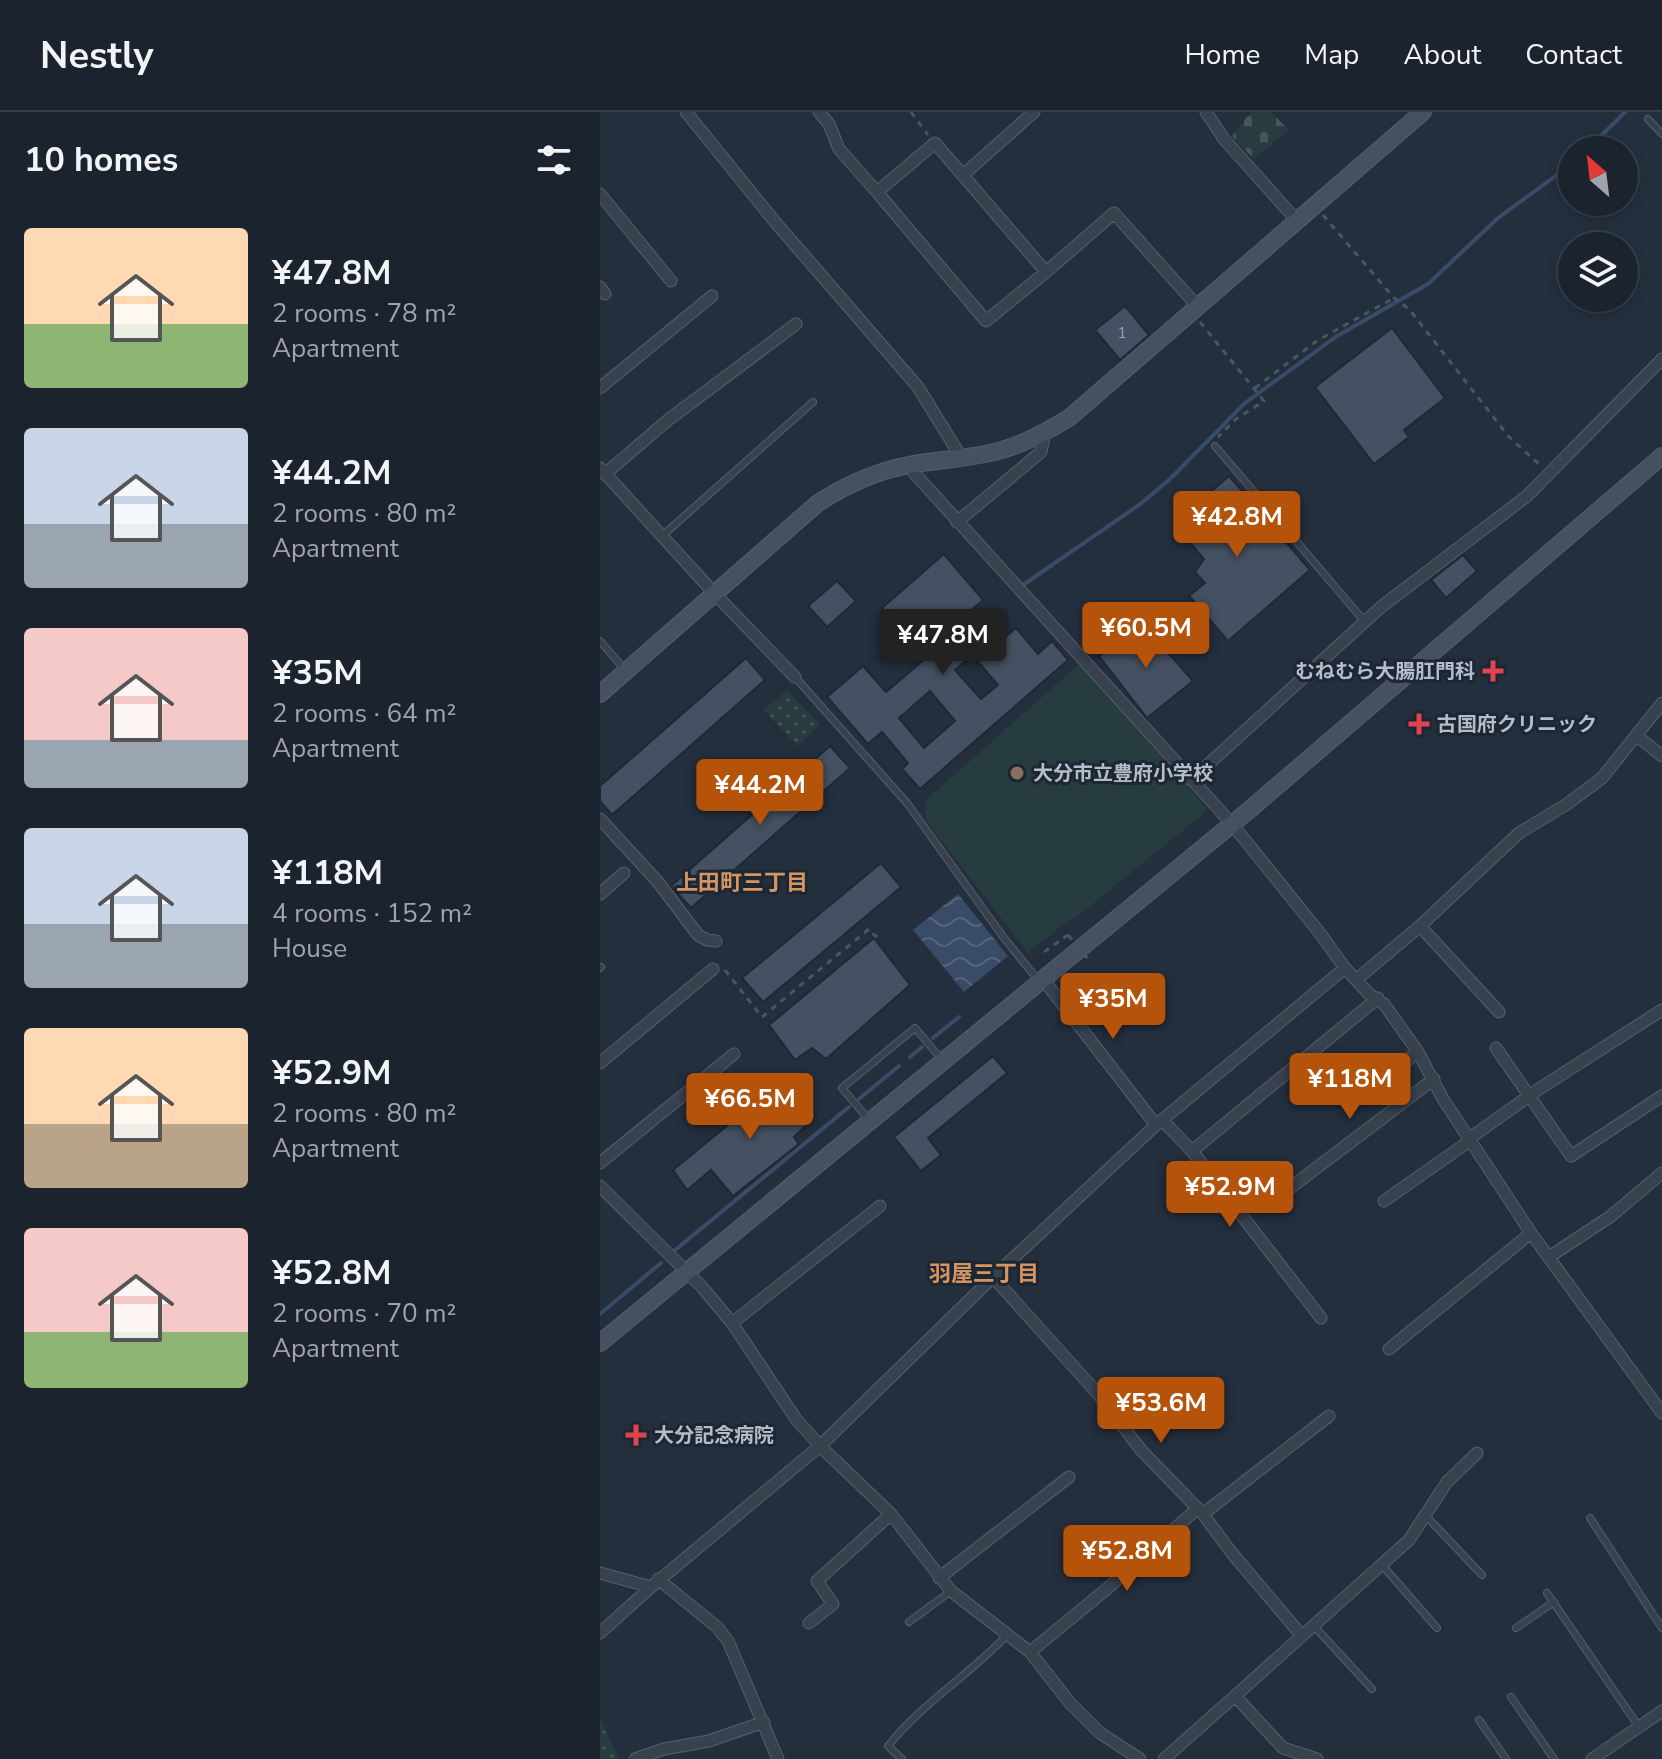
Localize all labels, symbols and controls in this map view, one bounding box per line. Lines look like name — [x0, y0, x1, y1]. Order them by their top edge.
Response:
text: Nestly — [40, 30, 154, 81]
text: Home — [1185, 36, 1260, 74]
text: Map — [1304, 36, 1359, 74]
text: About — [1403, 36, 1481, 74]
text: Contact — [1525, 36, 1622, 74]
north arrow — [1558, 136, 1638, 216]
map controls — [1558, 136, 1638, 312]
text: 10 homes — [24, 137, 178, 183]
icon: filters — [532, 138, 576, 182]
button: layers — [1558, 232, 1638, 312]
text: ¥47.8M — [272, 250, 392, 296]
icon: home — [88, 260, 184, 356]
text: 2 rooms · 78 m² — [272, 296, 456, 331]
house number: 1 — [1117, 322, 1127, 344]
text: Apartment — [272, 331, 399, 366]
text: ¥44.2M — [272, 450, 392, 496]
icon: home — [88, 460, 184, 556]
pin: ¥42.8M — [1172, 491, 1302, 559]
text: 2 rooms · 80 m² — [272, 496, 456, 531]
text: ¥42.8M — [1191, 499, 1283, 534]
text: Apartment — [272, 531, 399, 566]
pin: ¥60.5M — [1081, 602, 1211, 670]
pin: ¥47.8M — [878, 609, 1008, 677]
text: ¥60.5M — [1100, 610, 1192, 645]
text: ¥47.8M — [897, 617, 989, 652]
text: ¥35M — [272, 650, 363, 696]
place label: むねむら大腸肛門科 — [1295, 658, 1475, 685]
icon: home — [88, 660, 184, 756]
marker: むねむら大腸肛門科 — [1482, 660, 1504, 682]
text: 2 rooms · 64 m² — [272, 696, 456, 731]
place label: 古国府クリニック — [1437, 711, 1597, 738]
marker: 古国府クリニック — [1408, 713, 1430, 735]
text: Apartment — [272, 731, 399, 766]
pin: ¥44.2M — [695, 759, 825, 827]
place label: 大分市立豊府小学校 — [1033, 760, 1213, 787]
marker: 大分市立豊府小学校 — [1008, 764, 1026, 782]
text: ¥44.2M — [714, 767, 806, 802]
text: ¥118M — [272, 850, 383, 896]
icon: home — [88, 860, 184, 956]
district label: 上田町三丁目 — [676, 868, 808, 898]
text: 4 rooms · 152 m² — [272, 896, 472, 931]
text: House — [272, 931, 347, 966]
pin: ¥35M — [1066, 973, 1160, 1041]
text: ¥35M — [1078, 981, 1148, 1016]
text: ¥52.9M — [272, 1050, 392, 1096]
pin: ¥118M — [1294, 1053, 1406, 1121]
icon: home — [88, 1060, 184, 1156]
text: ¥118M — [1308, 1061, 1392, 1096]
pin: ¥66.5M — [685, 1073, 815, 1141]
text: ¥66.5M — [704, 1081, 796, 1116]
text: 2 rooms · 80 m² — [272, 1096, 456, 1131]
text: Apartment — [272, 1131, 399, 1166]
pin: ¥52.9M — [1165, 1161, 1295, 1229]
text: ¥52.9M — [1184, 1169, 1276, 1204]
text: ¥52.8M — [272, 1250, 392, 1296]
district label: 羽屋三丁目 — [929, 1259, 1039, 1289]
icon: home — [88, 1260, 184, 1356]
text: 2 rooms · 70 m² — [272, 1296, 456, 1331]
text: Apartment — [272, 1331, 399, 1366]
pin: ¥53.6M — [1096, 1377, 1226, 1445]
text: ¥53.6M — [1115, 1385, 1207, 1420]
place label: 大分記念病院 — [654, 1422, 774, 1449]
marker: 大分記念病院 — [625, 1424, 647, 1446]
pin: ¥52.8M — [1062, 1525, 1192, 1593]
text: ¥52.8M — [1081, 1533, 1173, 1568]

